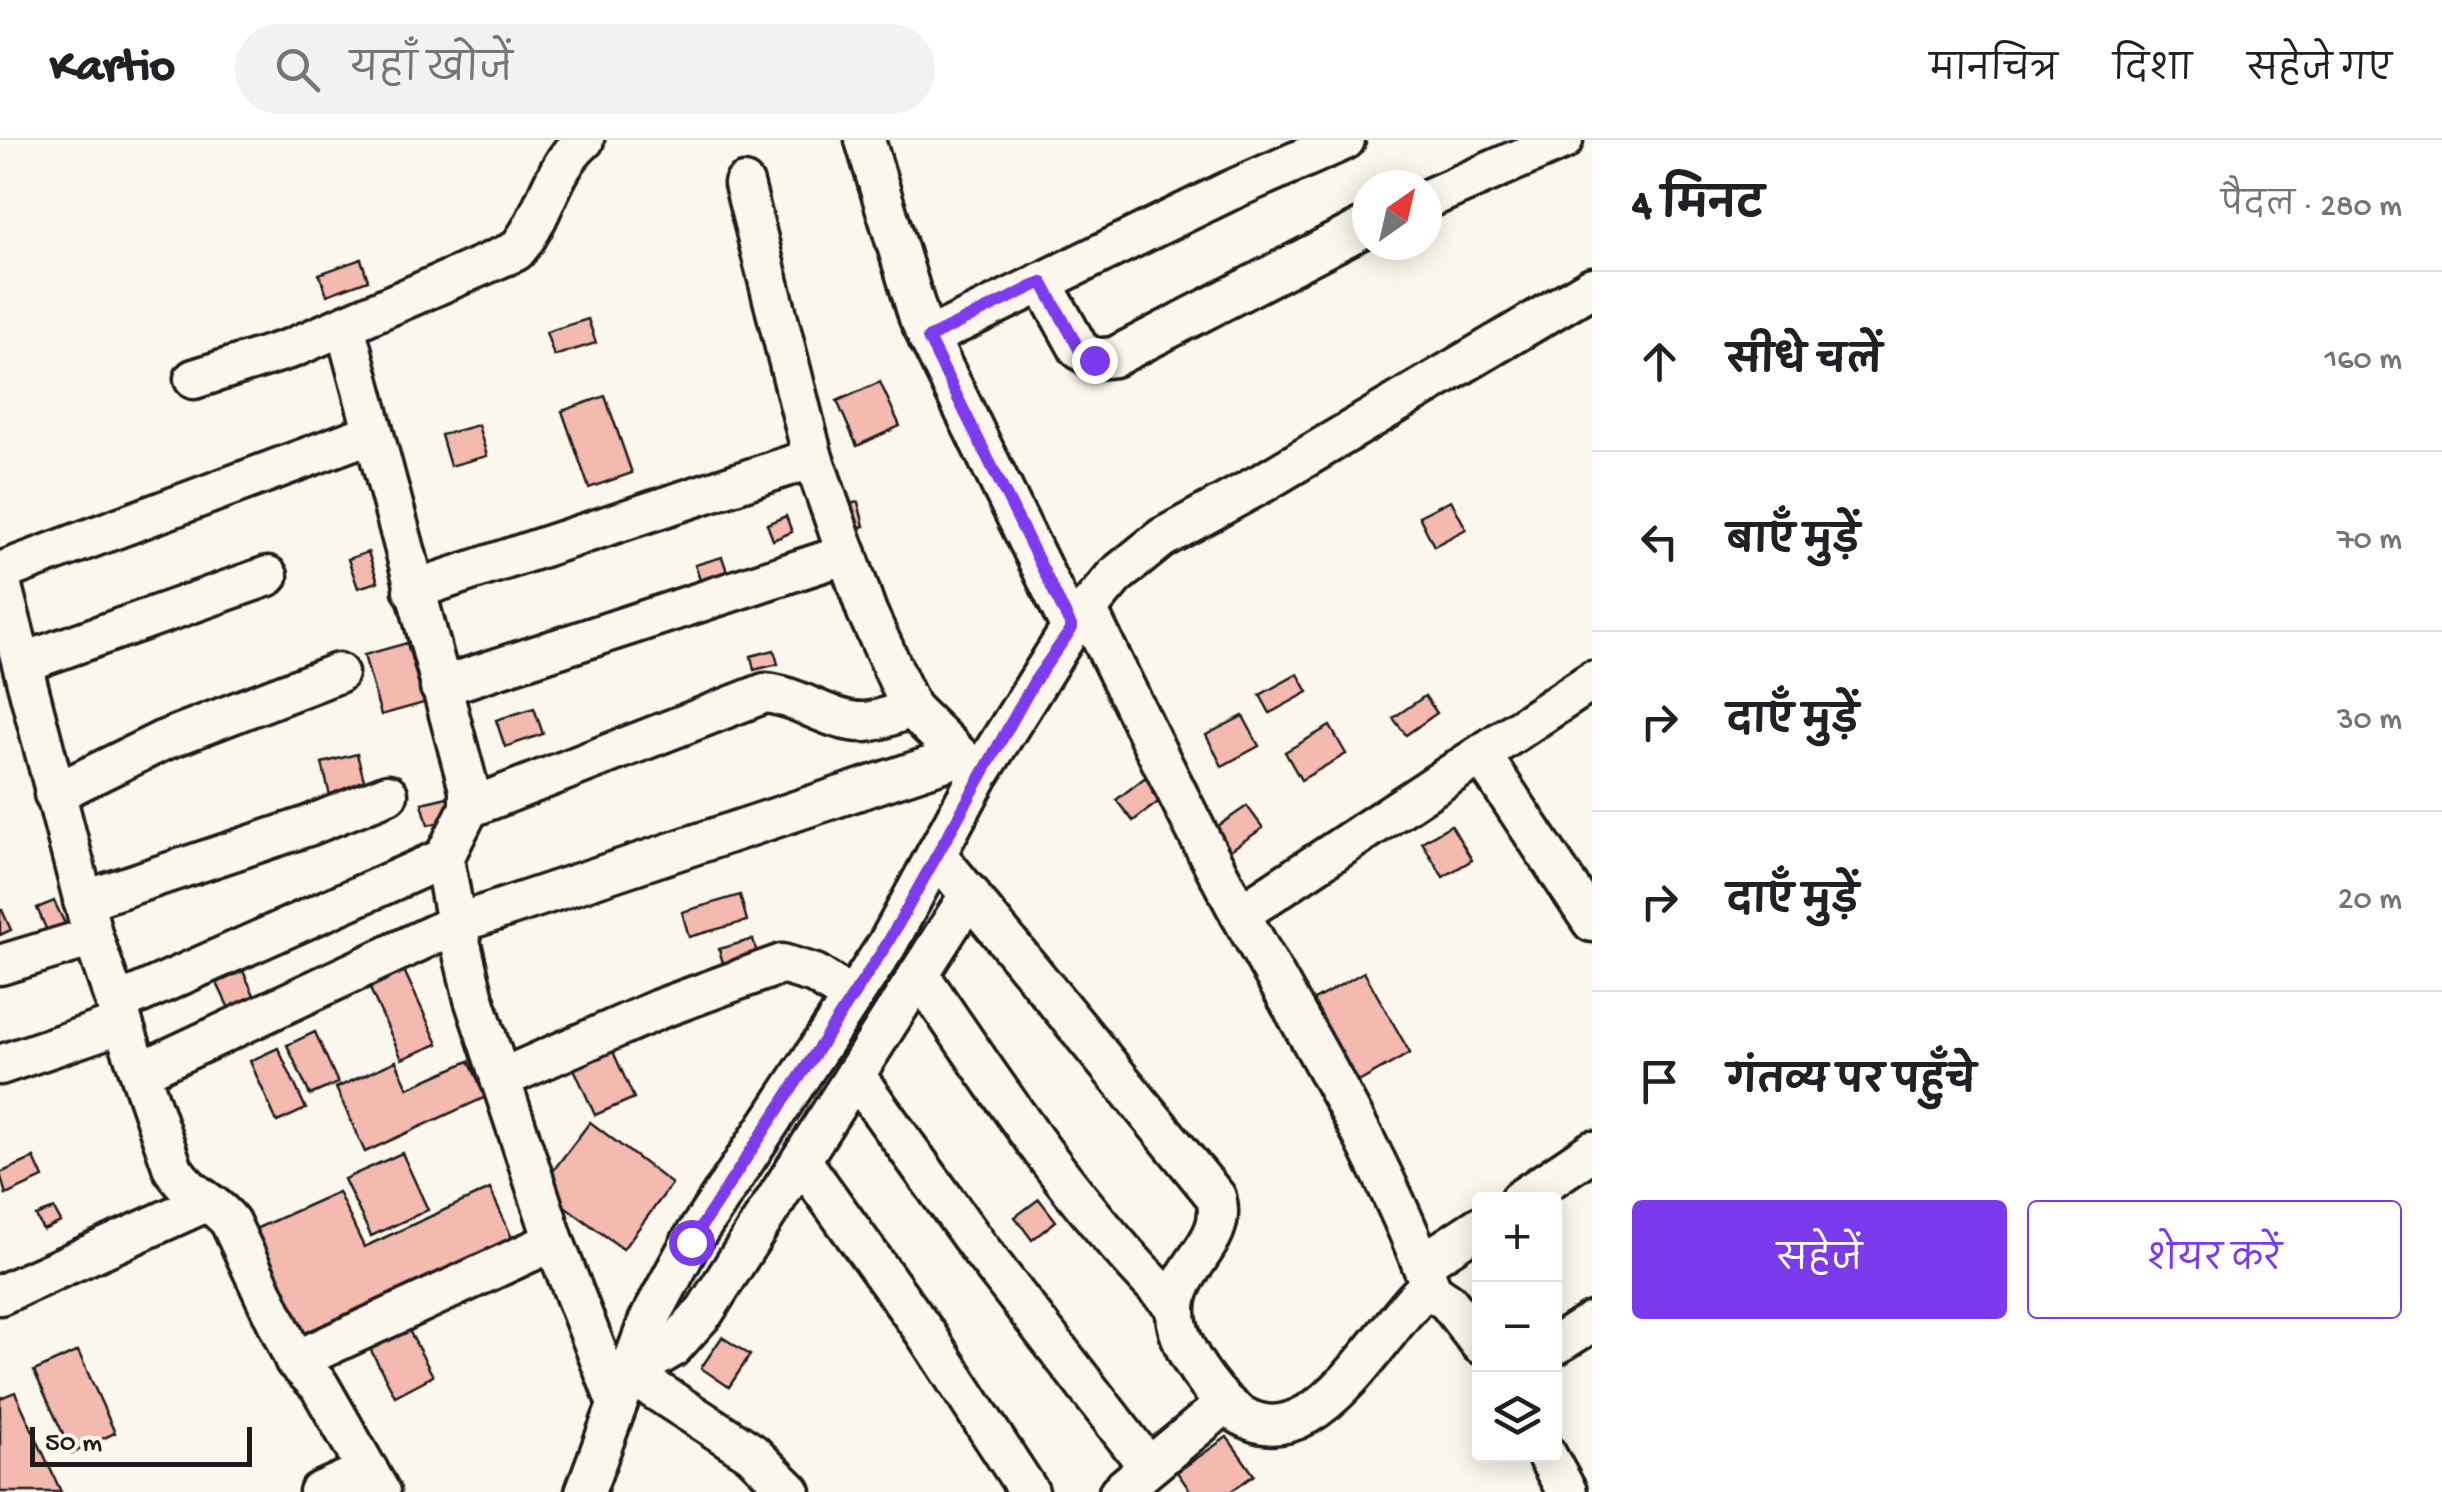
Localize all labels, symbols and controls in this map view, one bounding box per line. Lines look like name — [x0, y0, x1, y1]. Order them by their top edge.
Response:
search box — [235, 24, 935, 114]
text: Kartio — [50, 41, 175, 98]
icon: search — [270, 42, 325, 97]
text: यहाँ खोजें — [350, 50, 513, 94]
text: मानचित्र — [1930, 52, 2058, 93]
text: दिशा — [2113, 52, 2192, 93]
text: सहेजे गए — [2247, 52, 2392, 93]
north arrow — [1352, 170, 1442, 260]
text: 4 मिनट — [1632, 184, 1764, 233]
text: पैदल · 280 m — [2221, 189, 2402, 227]
icon: ahead — [1632, 334, 1687, 389]
route end — [1072, 338, 1118, 384]
text: सीधे चलें — [1727, 342, 1882, 386]
text: 160 m — [2324, 342, 2402, 380]
icon: left — [1632, 514, 1687, 569]
text: बाएँ मुड़ें — [1727, 522, 1860, 566]
text: 70 m — [2337, 522, 2402, 560]
icon: right — [1632, 694, 1687, 749]
text: दाएँ मुड़ें — [1727, 702, 1859, 746]
text: 30 m — [2337, 702, 2402, 740]
icon: right — [1632, 874, 1687, 929]
text: दाएँ मुड़ें — [1727, 882, 1859, 926]
text: 20 m — [2338, 882, 2402, 920]
icon: arrive — [1632, 1054, 1687, 1109]
text: गंतव्य पर पहुँचे — [1727, 1062, 1976, 1106]
map controls — [1472, 1192, 1562, 1462]
button: + — [1472, 1192, 1562, 1282]
button: सहेजें — [1632, 1200, 2007, 1319]
button: शेयर करें — [2027, 1200, 2402, 1319]
route start — [669, 1220, 715, 1266]
button: − — [1472, 1282, 1562, 1372]
button: layers — [1472, 1372, 1562, 1462]
scale bar — [30, 1422, 252, 1466]
text: 50 m — [45, 1428, 102, 1461]

